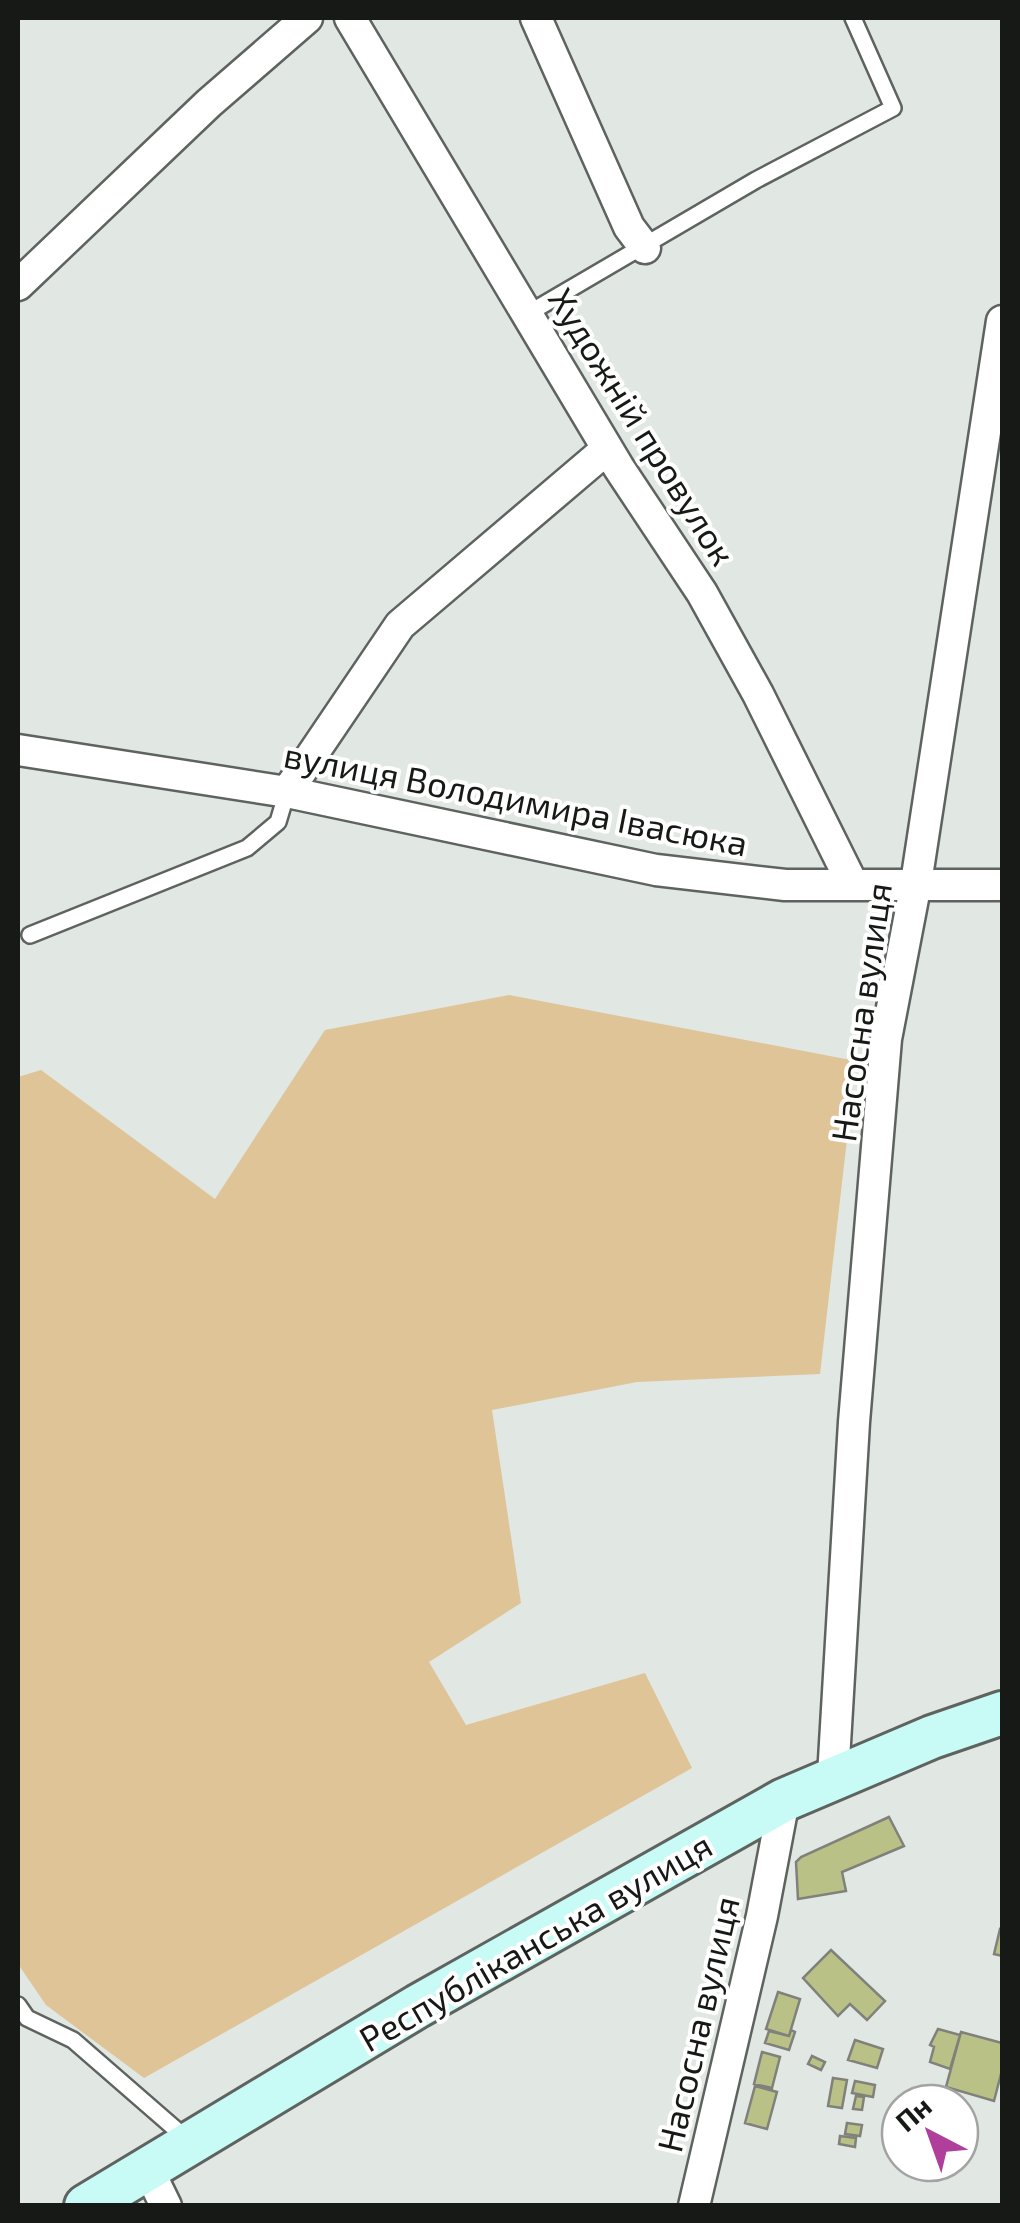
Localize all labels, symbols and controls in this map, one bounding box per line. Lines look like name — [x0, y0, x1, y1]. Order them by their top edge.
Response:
street label: Художній провулок — [540, 280, 745, 573]
street label: вулиця Володимира Івасюка — [280, 732, 751, 865]
street label: Насосна вулиця — [821, 880, 900, 1144]
street label: Республіканська вулиця — [351, 1823, 719, 2060]
street label: Насосна вулиця — [647, 1892, 748, 2156]
north arrow — [880, 2083, 980, 2183]
text: Пн — [888, 2089, 938, 2138]

